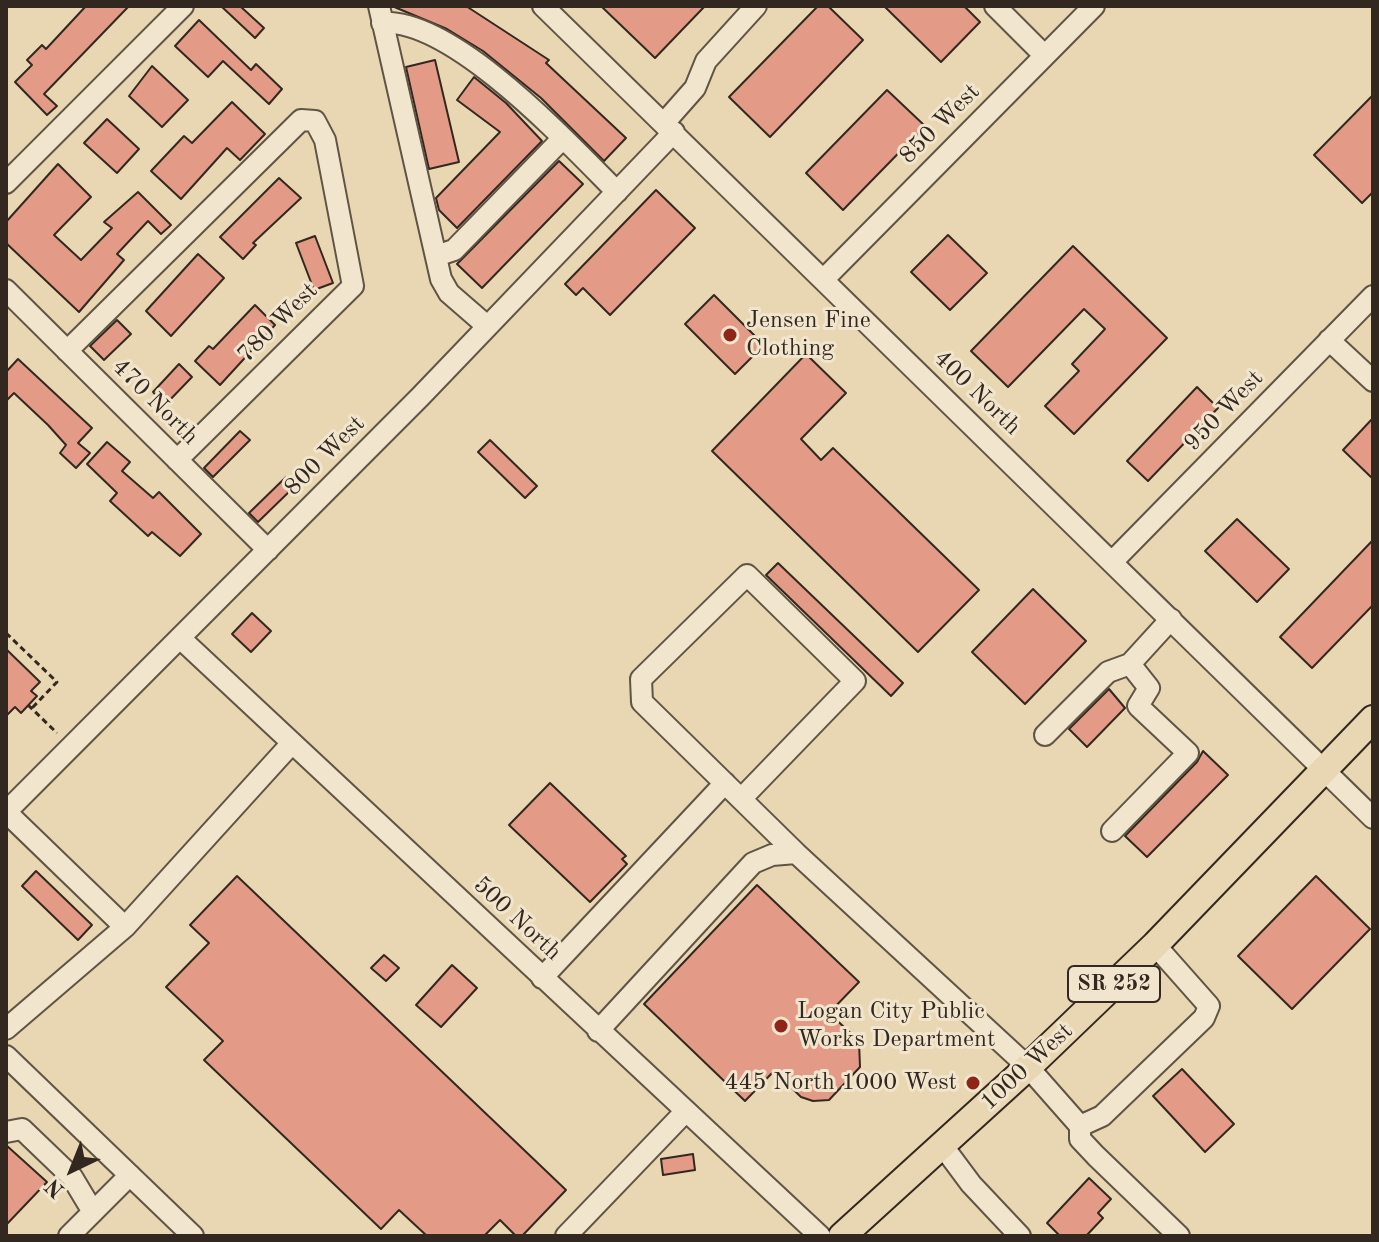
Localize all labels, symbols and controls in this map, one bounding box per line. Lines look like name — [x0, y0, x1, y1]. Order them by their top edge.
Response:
street label: 850 West — [894, 78, 986, 170]
street label: 780 West — [232, 277, 324, 369]
place label: Jensen Fine Clothing — [746, 307, 871, 363]
marker: Jensen Fine Clothing — [721, 326, 739, 344]
street label: 400 North — [927, 344, 1027, 442]
street label: 470 North — [106, 353, 204, 451]
street label: 950 West — [1178, 364, 1270, 458]
street label: 800 West — [279, 410, 371, 502]
street label: 500 North — [467, 871, 567, 967]
road number: SR 252 — [1068, 966, 1160, 1002]
place label: Logan City Public Works Department — [797, 998, 995, 1054]
marker: Logan City Public Works Department — [772, 1017, 790, 1035]
street label: 1000 West — [975, 1017, 1079, 1117]
place label: 445 North 1000 West — [725, 1069, 957, 1097]
marker: 445 North 1000 West — [964, 1074, 982, 1092]
north arrow — [32, 1130, 112, 1210]
text: N — [42, 1174, 69, 1201]

